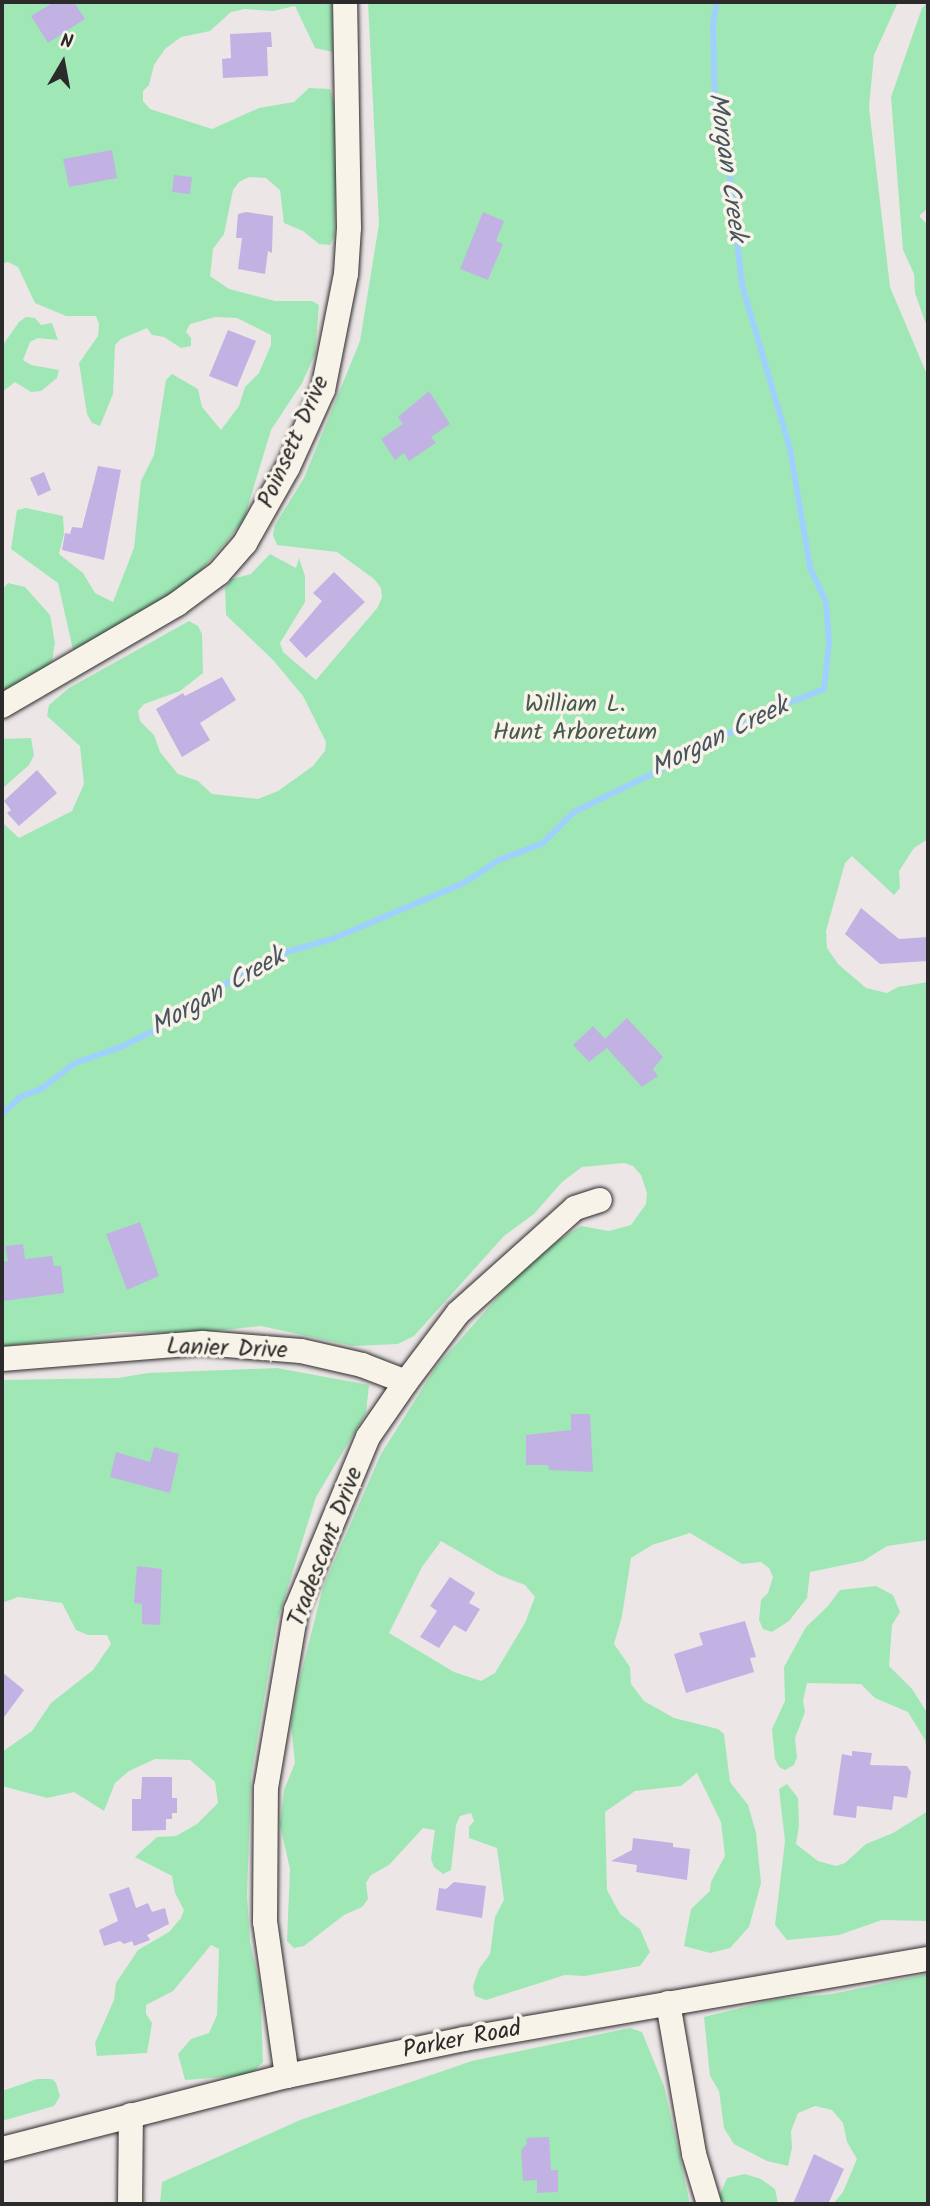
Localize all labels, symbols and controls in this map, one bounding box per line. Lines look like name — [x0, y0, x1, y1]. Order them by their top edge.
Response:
text: N — [58, 27, 75, 58]
north arrow — [28, 28, 98, 98]
water label: Morgan Creek — [700, 91, 752, 243]
street label: Poinsett Drive — [252, 371, 336, 513]
park label: William L. Hunt Arboretum — [493, 691, 657, 747]
water label: Morgan Creek — [646, 691, 794, 785]
water label: Morgan Creek — [145, 942, 291, 1044]
street label: Lanier Drive — [166, 1332, 288, 1366]
street label: Tradescant Drive — [282, 1463, 370, 1631]
street label: Parker Road — [400, 2014, 524, 2066]

